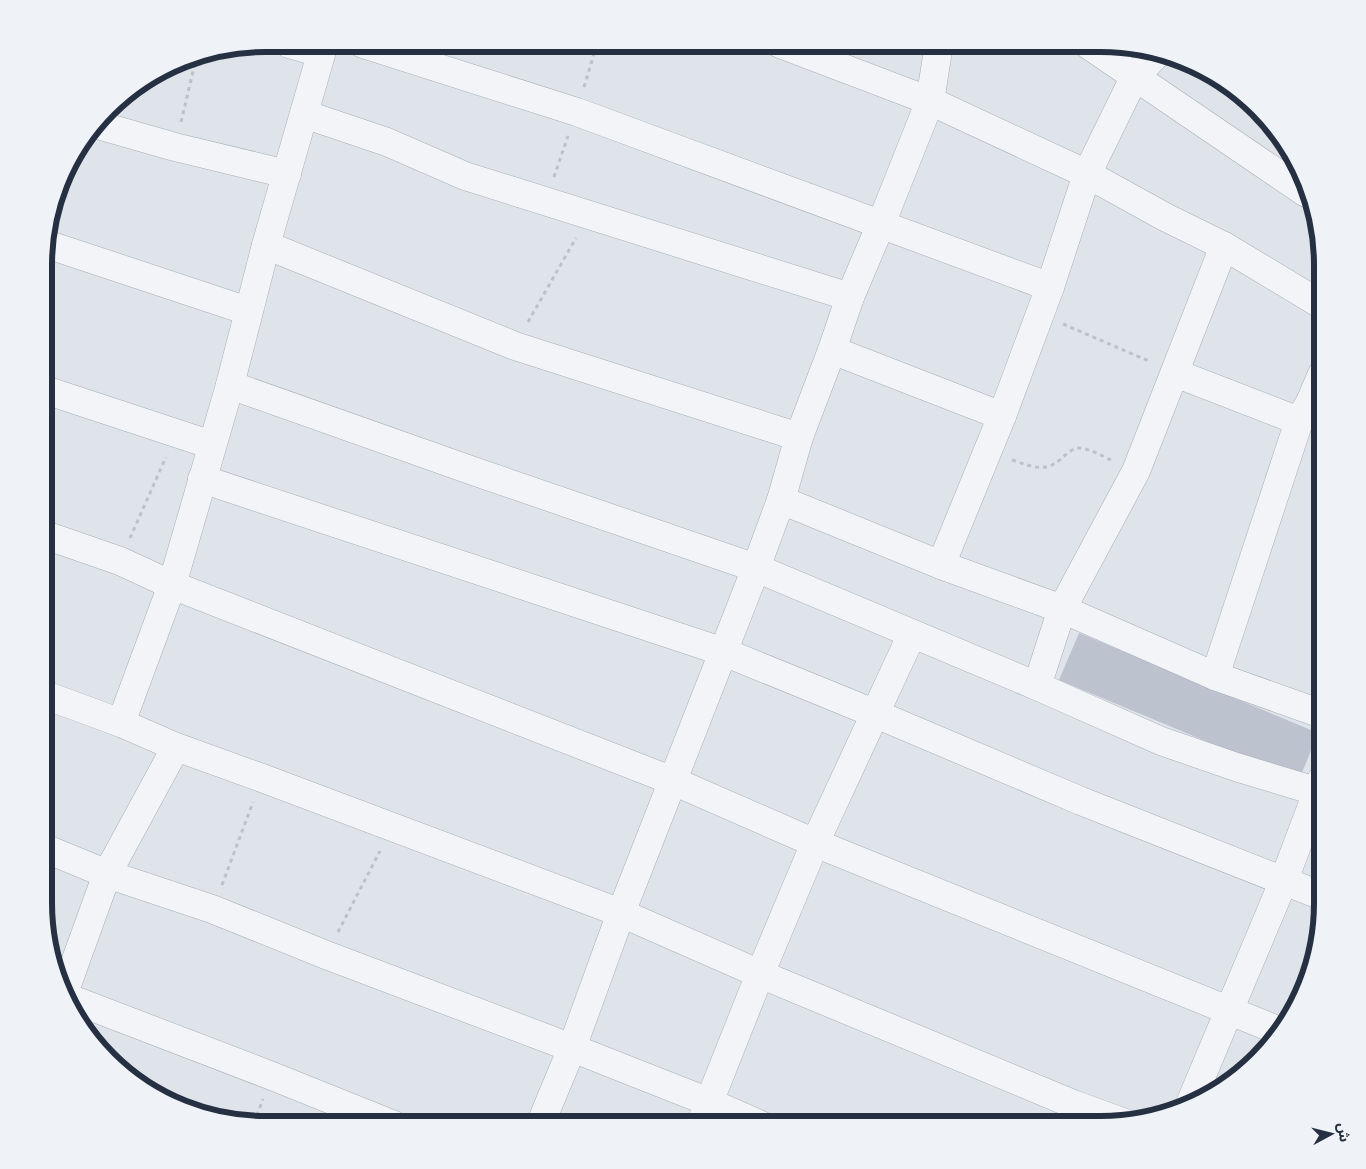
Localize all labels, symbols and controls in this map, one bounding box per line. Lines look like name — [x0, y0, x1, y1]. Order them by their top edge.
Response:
north arrow — [1306, 1109, 1356, 1159]
text: ش — [1334, 1122, 1353, 1143]

